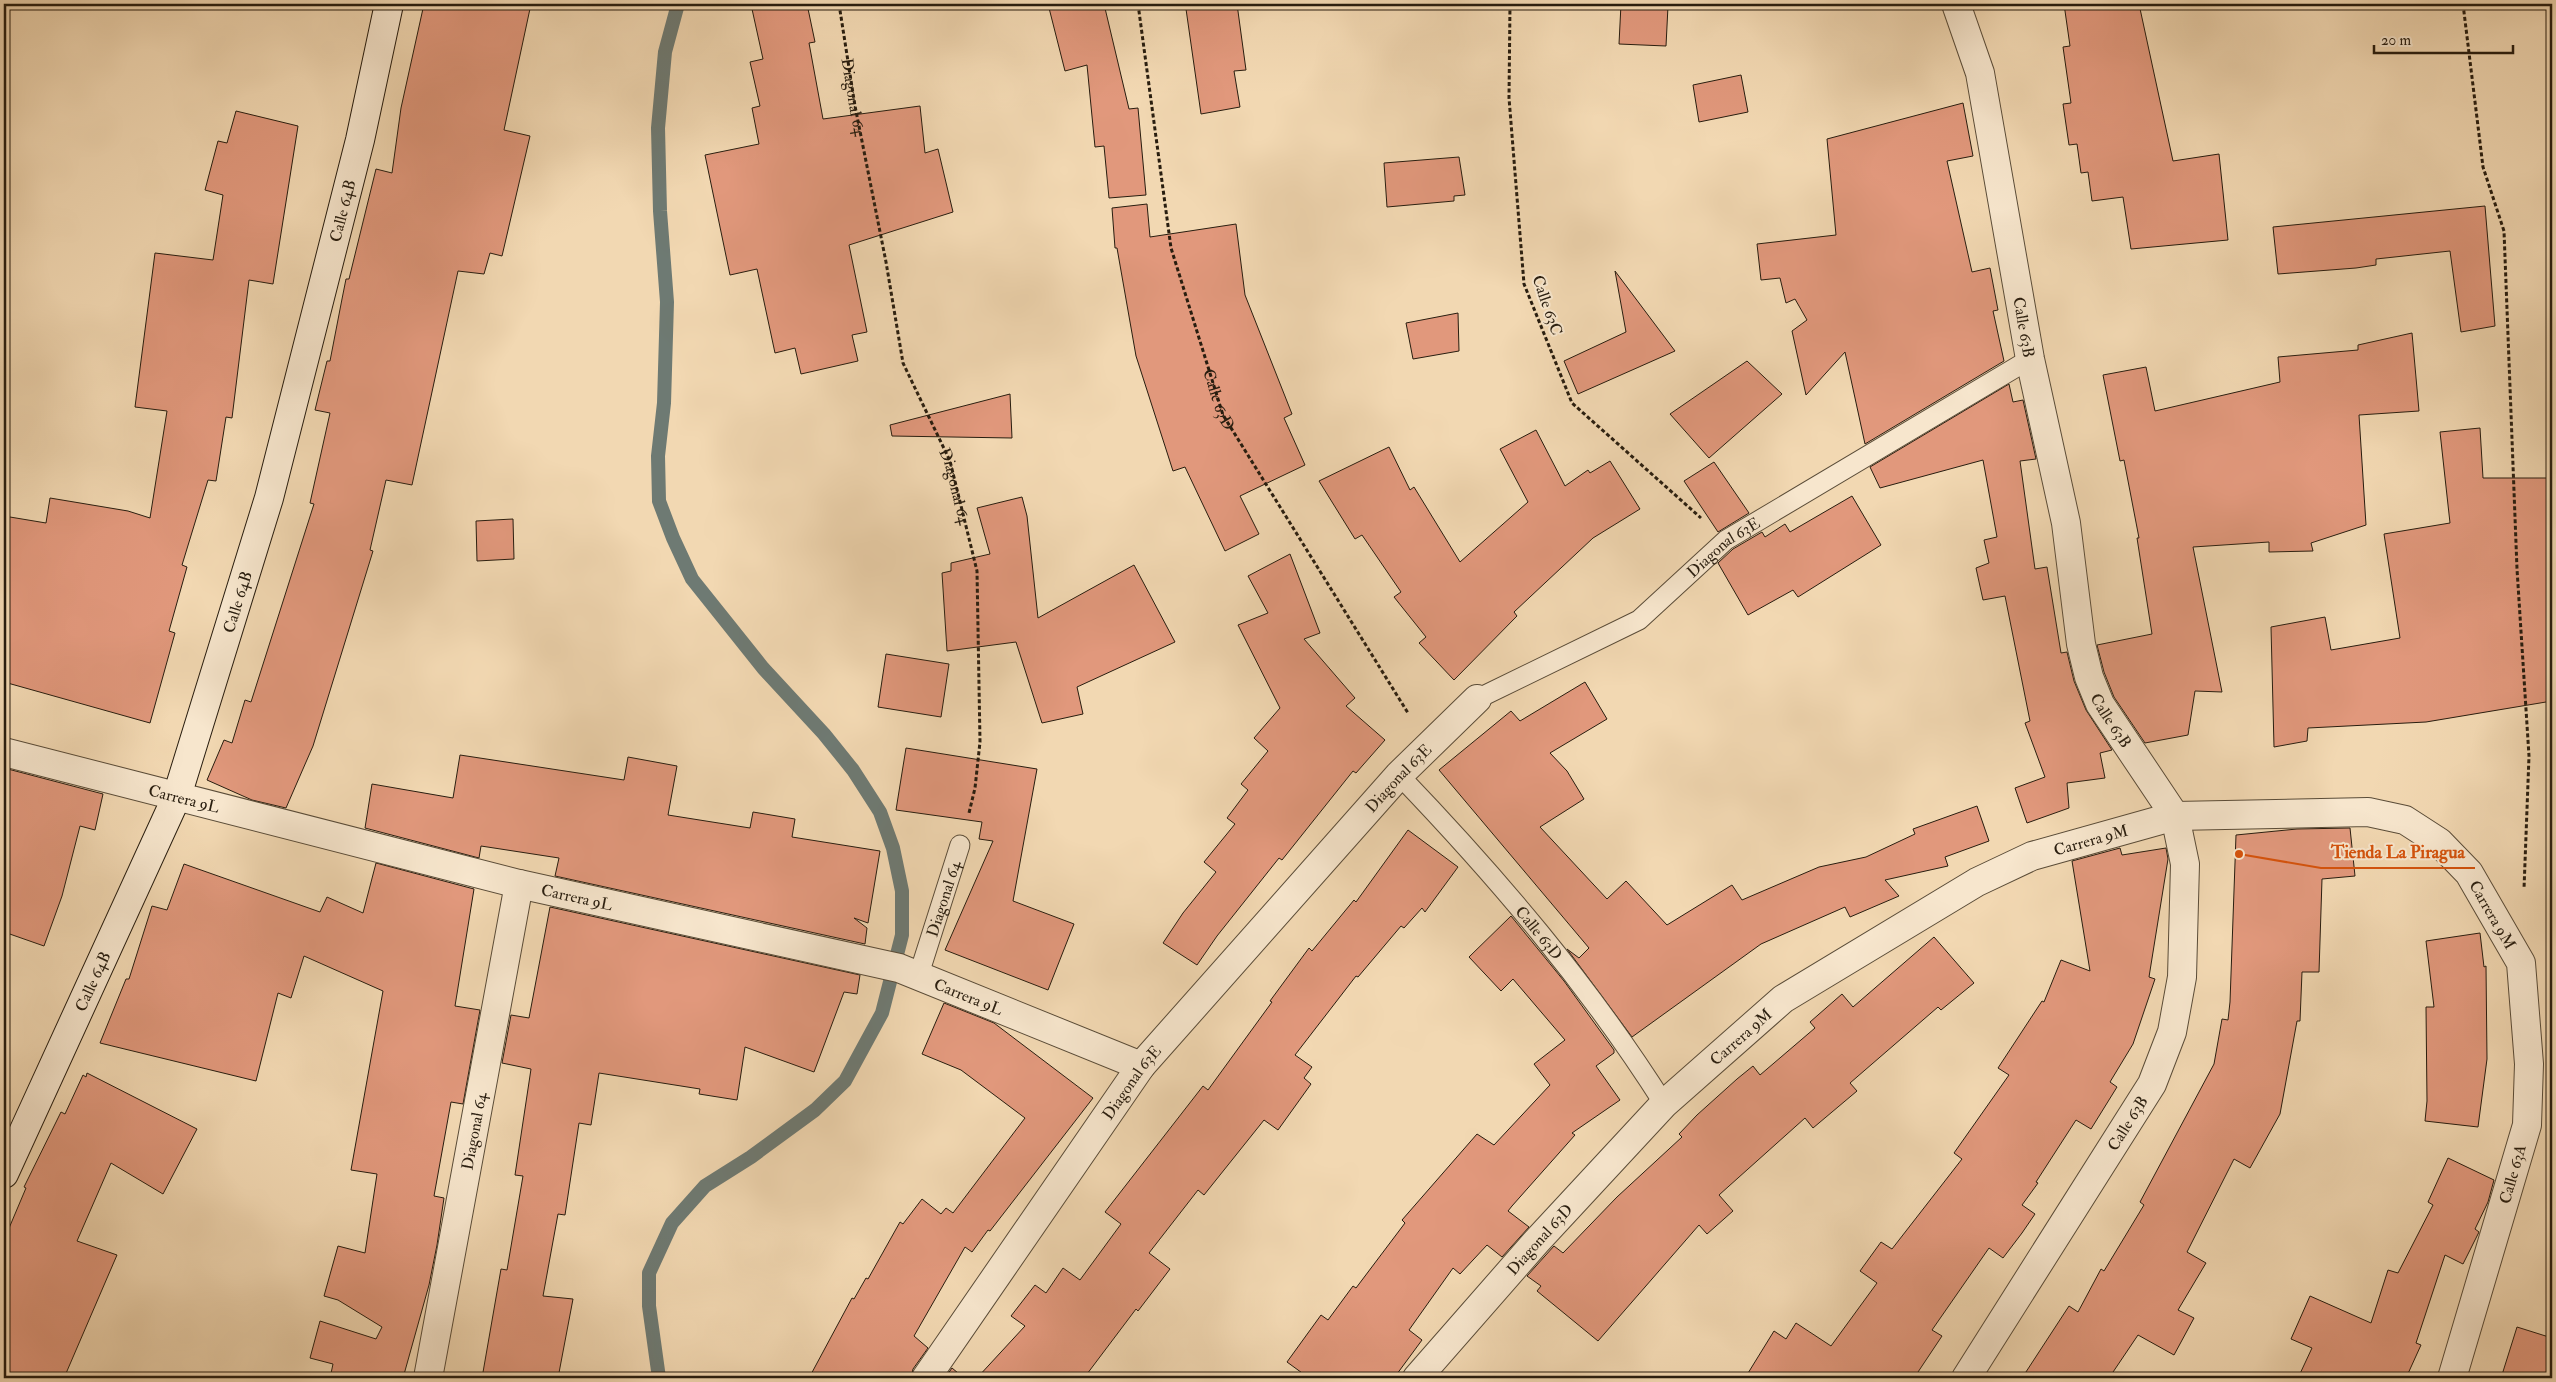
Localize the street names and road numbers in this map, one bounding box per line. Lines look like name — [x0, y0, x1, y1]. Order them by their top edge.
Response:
street label: Diagonal 64 — [837, 57, 870, 139]
street label: Calle 64B — [325, 178, 361, 244]
street label: Calle 63C — [1527, 273, 1567, 338]
street label: Calle 63B — [2008, 295, 2039, 359]
street label: Calle 63D — [1198, 367, 1239, 434]
street label: Diagonal 64 — [934, 445, 975, 528]
street label: Diagonal 63E — [1683, 513, 1764, 582]
street label: Calle 64B — [219, 569, 257, 635]
street label: Calle 63B — [2086, 691, 2135, 752]
street label: Diagonal 63E — [1361, 740, 1436, 817]
street label: Carrera 9L — [146, 780, 222, 818]
street label: Carrera 9M — [2052, 821, 2130, 860]
street label: Diagonal 64 — [922, 857, 966, 939]
street label: Carrera 9M — [2464, 877, 2520, 953]
street label: Carrera 9L — [539, 880, 615, 915]
street label: Calle 63D — [1511, 902, 1566, 964]
street label: Calle 64B — [71, 949, 115, 1015]
street label: Carrera 9L — [931, 974, 1006, 1020]
street label: Carrera 9M — [1706, 1004, 1776, 1070]
street label: Diagonal 63E — [1098, 1041, 1166, 1124]
street label: Diagonal 64 — [458, 1090, 492, 1172]
street label: Calle 63B — [2103, 1092, 2153, 1155]
street label: Calle 63A — [2495, 1142, 2531, 1206]
street label: Diagonal 63D — [1503, 1200, 1577, 1280]

